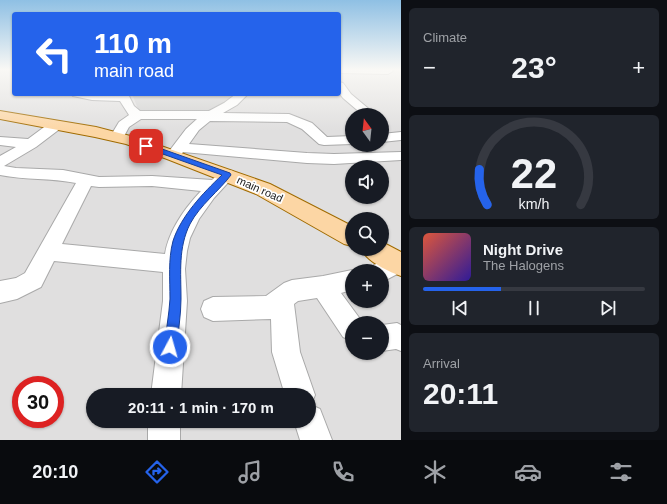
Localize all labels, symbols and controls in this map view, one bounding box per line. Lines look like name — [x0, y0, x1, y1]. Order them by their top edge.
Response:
icon: left — [28, 28, 80, 80]
text: 110 m — [94, 28, 172, 59]
text: Climate — [423, 30, 467, 45]
text: 23° — [511, 51, 557, 84]
text: − — [423, 55, 436, 80]
text: + — [632, 55, 645, 80]
text: main road — [94, 61, 174, 81]
north arrow — [345, 108, 389, 152]
map controls — [345, 108, 389, 360]
pin — [129, 129, 163, 163]
icon: arrive — [135, 135, 157, 157]
text: 22 — [511, 149, 557, 196]
button: sound — [345, 160, 389, 204]
street label: main road — [235, 174, 285, 204]
text: km/h — [519, 195, 550, 211]
button: search — [345, 212, 389, 256]
text: Night Drive — [483, 241, 563, 258]
text: The Halogens — [483, 258, 564, 273]
button: + — [345, 264, 389, 308]
icon: previous — [449, 297, 471, 319]
icon: pause — [523, 297, 545, 319]
icon: next — [597, 297, 619, 319]
button: − — [345, 316, 389, 360]
position arrow — [149, 326, 191, 368]
text: Arrival — [423, 356, 460, 371]
speed limit sign: 30 — [12, 376, 64, 428]
text: 20:11 — [423, 377, 498, 410]
text: 20:11 · 1 min · 170 m — [128, 399, 274, 416]
icon: directions — [143, 458, 171, 486]
icon: music — [236, 458, 264, 486]
icon: phone — [329, 458, 357, 486]
icon: climate — [421, 458, 449, 486]
icon: car — [514, 458, 542, 486]
icon: filters — [607, 458, 635, 486]
text: 20:10 — [32, 462, 78, 482]

